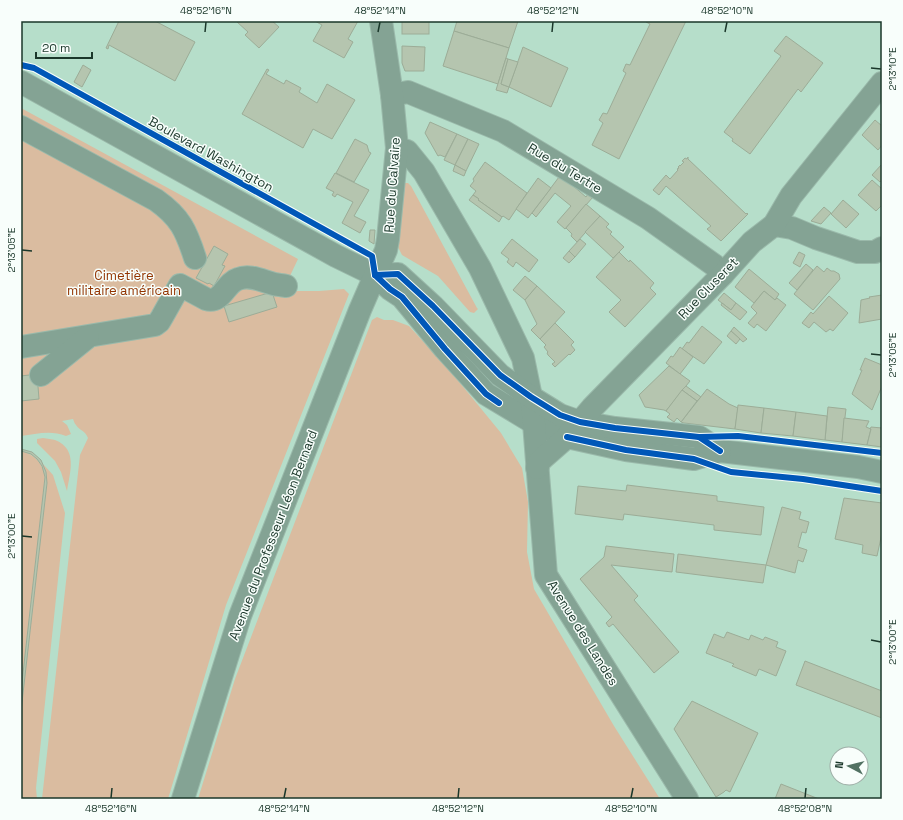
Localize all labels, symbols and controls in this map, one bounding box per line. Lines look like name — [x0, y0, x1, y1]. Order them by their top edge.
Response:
text: 48°52'16"N — [180, 4, 232, 17]
text: 48°52'14"N — [354, 4, 406, 17]
text: 48°52'12"N — [527, 4, 579, 17]
text: 48°52'10"N — [701, 4, 753, 17]
scale bar — [36, 34, 92, 60]
text: 20 m — [42, 40, 70, 56]
text: 2°13'10"E — [886, 47, 899, 91]
street label: Boulevard Washington — [145, 113, 277, 195]
street label: Rue du Calvaire — [380, 137, 404, 233]
street label: Rue du Tertre — [525, 139, 605, 197]
text: 2°13'05"E — [5, 227, 18, 272]
street label: Rue Cluseret — [674, 254, 742, 322]
park label: Cimetière militaire américain — [67, 267, 181, 299]
text: 2°13'05"E — [886, 332, 899, 377]
street label: Avenue du Professeur Léon Bernard — [225, 428, 321, 642]
text: 2°13'00"E — [5, 513, 18, 559]
street label: Avenue des Landes — [544, 577, 622, 689]
text: 2°13'00"E — [886, 619, 899, 665]
north arrow — [829, 746, 869, 786]
text: N — [832, 760, 846, 769]
text: 48°52'16"N — [85, 802, 137, 815]
text: 48°52'14"N — [258, 802, 310, 815]
text: 48°52'12"N — [432, 802, 484, 815]
text: 48°52'10"N — [605, 802, 657, 815]
text: 48°52'08"N — [778, 802, 832, 815]

